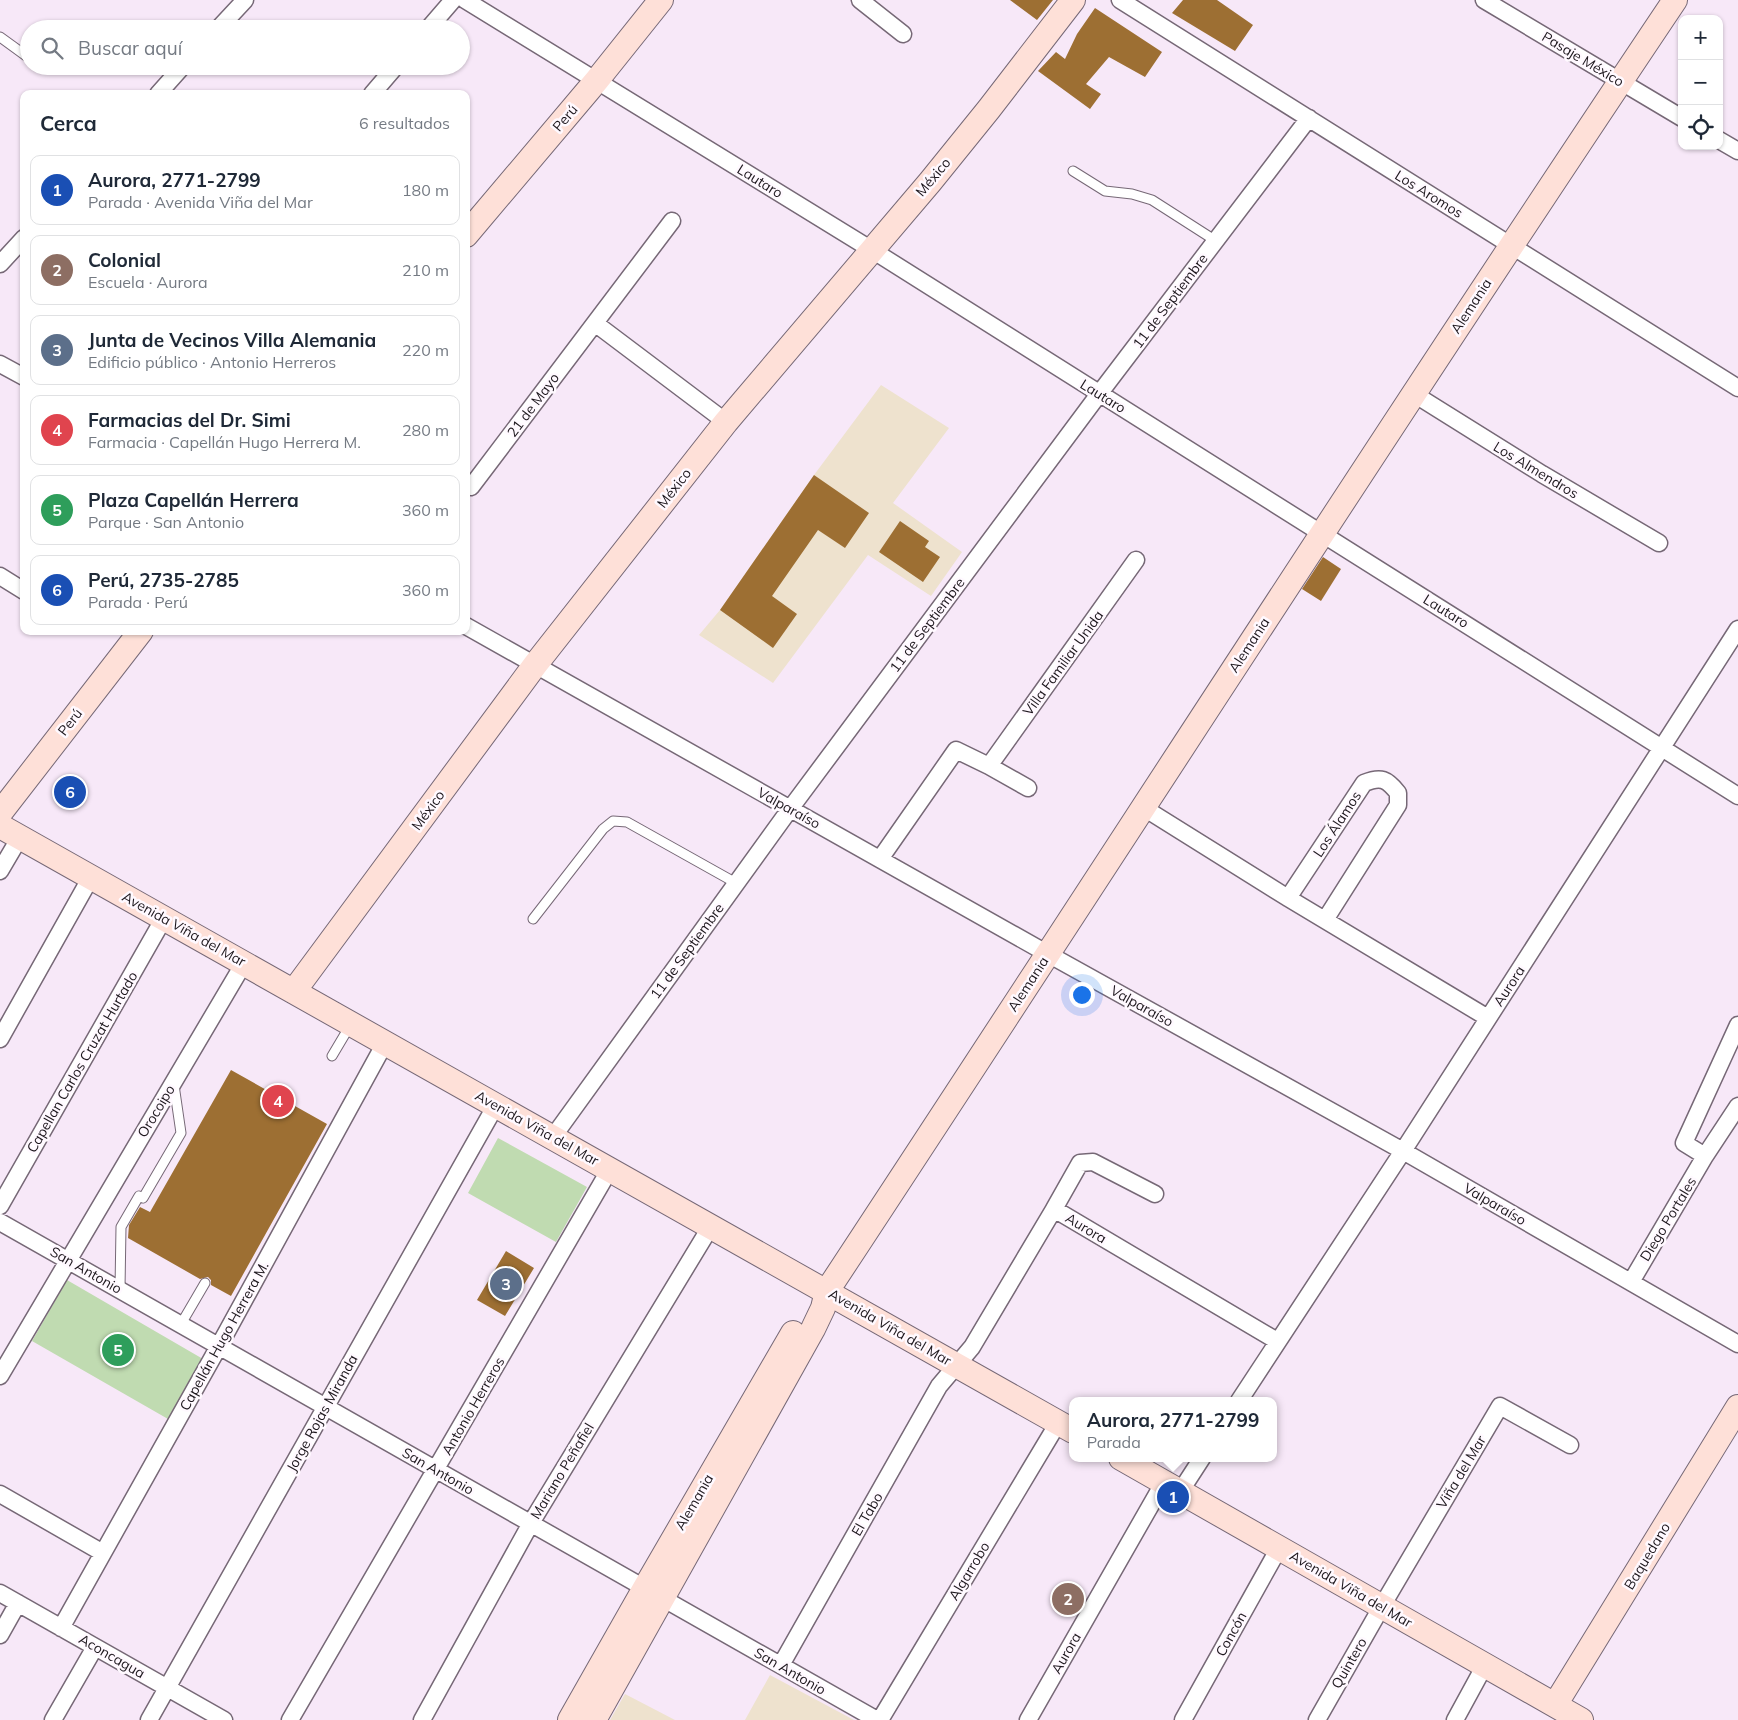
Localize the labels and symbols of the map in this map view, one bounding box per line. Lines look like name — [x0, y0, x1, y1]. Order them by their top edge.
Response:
street label: Pasaje México — [1539, 28, 1627, 90]
street label: Perú — [549, 101, 581, 135]
street label: México — [912, 154, 954, 200]
street label: Lautaro — [734, 160, 786, 202]
street label: Los Aromos — [1392, 166, 1466, 222]
street label: 11 de Septiembre — [1129, 250, 1211, 352]
street label: Alemania — [1447, 275, 1495, 337]
street label: 21 de Mayo — [503, 369, 563, 441]
street label: Lautaro — [1077, 375, 1129, 417]
street label: Los Almendros — [1490, 438, 1582, 503]
street label: México — [653, 465, 695, 511]
street label: 11 de Septiembre — [886, 574, 968, 676]
street label: Lautaro — [1420, 590, 1472, 632]
street label: Villa Familiar Unida — [1019, 607, 1107, 719]
street label: Alemania — [1225, 614, 1273, 676]
street label: Perú — [54, 705, 86, 739]
pin: 6 — [54, 773, 86, 811]
street label: Valparaíso — [754, 783, 824, 833]
street label: México — [407, 786, 449, 834]
street label: Los Álamos — [1309, 787, 1365, 861]
street label: Avenida Viña del Mar — [119, 888, 250, 971]
street label: 11 de Septiembre — [646, 900, 728, 1002]
street label: Alemania — [1004, 953, 1052, 1015]
street label: Aurora — [1489, 962, 1529, 1010]
street label: Capellan Carlos Cruzat Hurtado — [23, 968, 141, 1156]
street label: Valparaíso — [1107, 981, 1177, 1031]
your location — [1069, 982, 1095, 1008]
street label: Orocoipo — [133, 1081, 179, 1141]
pin: 4 — [262, 1082, 294, 1120]
street label: Avenida Viña del Mar — [472, 1087, 603, 1170]
street label: Diego Portales — [1636, 1174, 1700, 1264]
street label: Valparaíso — [1461, 1179, 1529, 1229]
street label: Aurora — [1062, 1209, 1110, 1247]
street label: San Antonio — [47, 1242, 125, 1298]
street label: Capellán Hugo Herrera M. — [175, 1258, 273, 1414]
pin: 3 — [490, 1265, 522, 1303]
street label: Avenida Viña del Mar — [825, 1285, 955, 1370]
pin: 5 — [102, 1331, 134, 1369]
street label: Jorge Rojas Miranda — [282, 1351, 362, 1475]
street label: Antonio Herreros — [438, 1354, 508, 1458]
street label: Mariano Peñafiel — [526, 1420, 598, 1522]
street label: Viña del Mar — [1432, 1431, 1490, 1512]
street label: San Antonio — [399, 1443, 477, 1499]
street label: Alemania — [671, 1471, 717, 1533]
pin: 1 — [1157, 1478, 1189, 1516]
street label: El Tabo — [847, 1489, 887, 1539]
street label: Baquedano — [1620, 1519, 1674, 1593]
street label: Algarrobo — [945, 1539, 993, 1603]
street label: Avenida Viña del Mar — [1286, 1547, 1416, 1632]
pin: 2 — [1052, 1580, 1084, 1618]
street label: Concón — [1211, 1609, 1251, 1659]
street label: Aurora — [1047, 1629, 1085, 1677]
street label: Aconcagua — [76, 1630, 148, 1682]
street label: Quintero — [1327, 1634, 1371, 1692]
street label: San Antonio — [751, 1643, 829, 1699]

